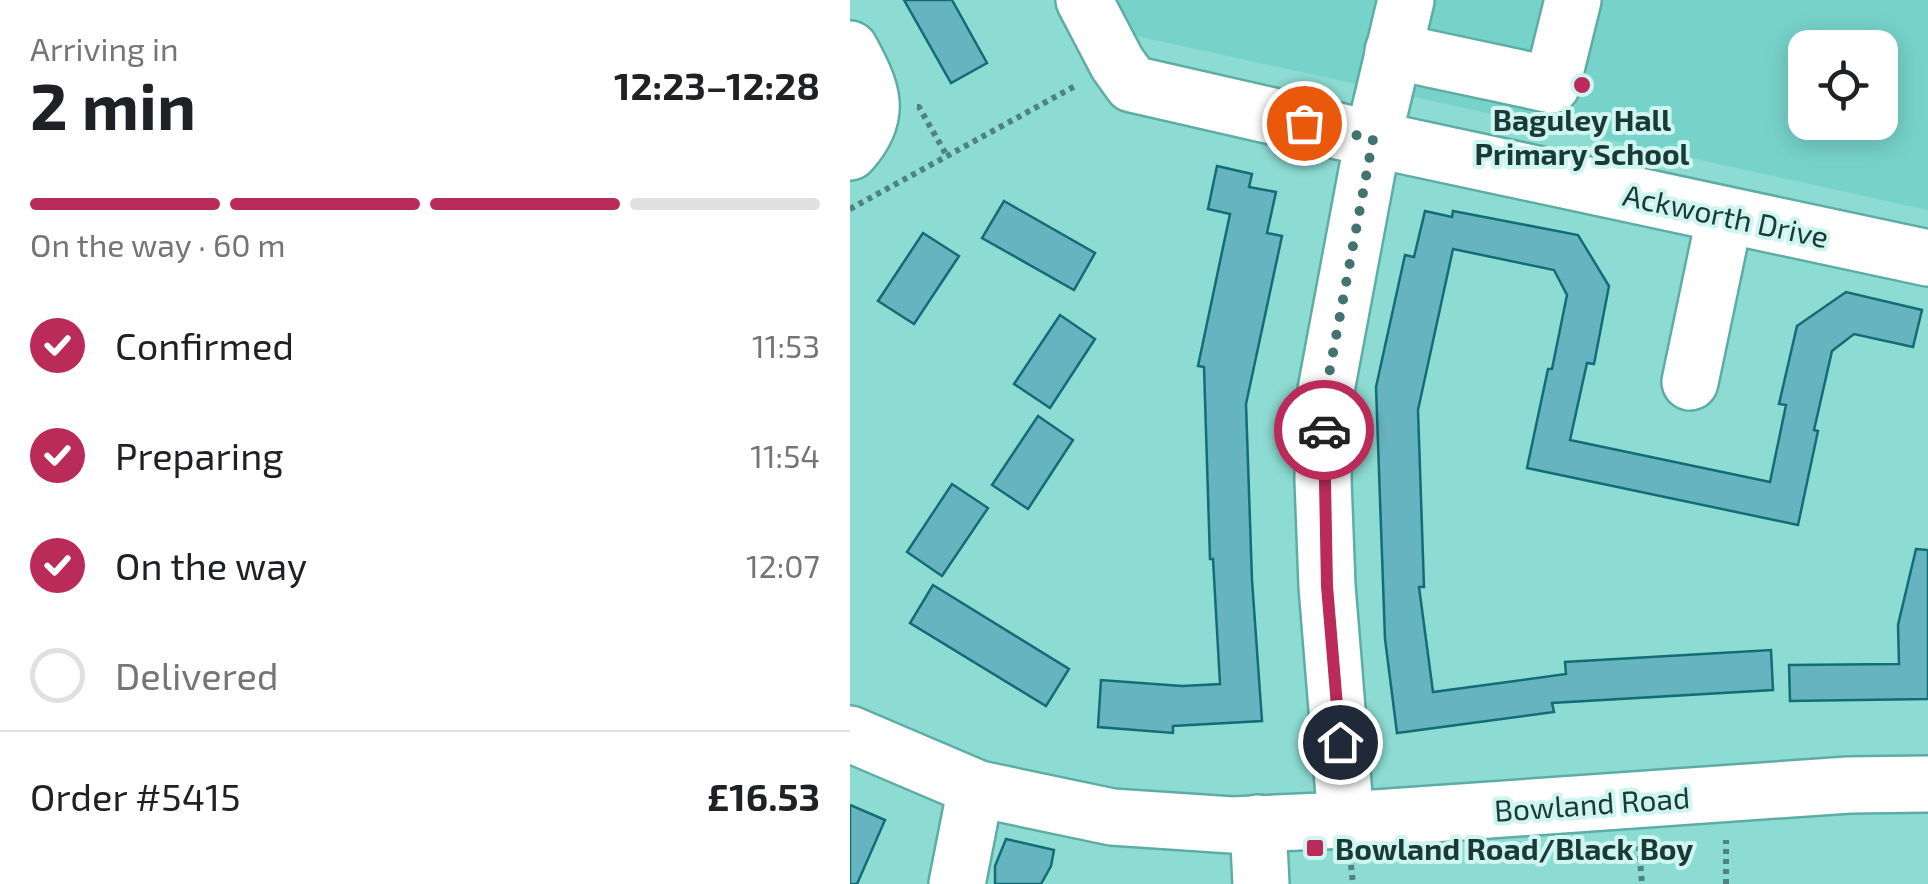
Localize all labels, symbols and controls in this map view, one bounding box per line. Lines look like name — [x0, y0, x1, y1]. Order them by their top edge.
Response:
text: Arriving in — [30, 29, 179, 67]
map controls — [1788, 30, 1898, 140]
button: locate — [1788, 30, 1898, 140]
text: 12:23–12:28 — [614, 62, 820, 108]
text: 2 min — [30, 65, 196, 143]
marker: Baguley Hall Primary School — [1571, 74, 1593, 96]
pin — [1262, 81, 1347, 166]
icon: bag — [1277, 96, 1332, 151]
place label: Baguley Hall Primary School — [1475, 101, 1690, 172]
street label: Ackworth Drive — [1620, 176, 1832, 254]
text: On the way · 60 m — [30, 225, 286, 263]
icon: check — [30, 318, 85, 373]
text: Confirmed — [115, 322, 294, 368]
text: 11:53 — [752, 326, 820, 364]
courier — [1274, 380, 1374, 480]
icon: car — [1297, 403, 1352, 458]
icon: check — [30, 428, 85, 483]
text: Preparing — [115, 432, 283, 478]
text: 11:54 — [750, 436, 820, 474]
icon: check — [30, 538, 85, 593]
text: On the way — [115, 542, 307, 588]
text: 12:07 — [746, 546, 820, 584]
text: Delivered — [115, 652, 279, 698]
pin — [1298, 700, 1383, 785]
icon: home — [1313, 715, 1368, 770]
text: Order #5415 — [30, 773, 241, 819]
text: £16.53 — [707, 773, 820, 819]
street label: Bowland Road — [1493, 778, 1691, 828]
place label: Bowland Road/Black Boy — [1335, 830, 1693, 867]
marker: Bowland Road/Black Boy — [1304, 837, 1326, 859]

